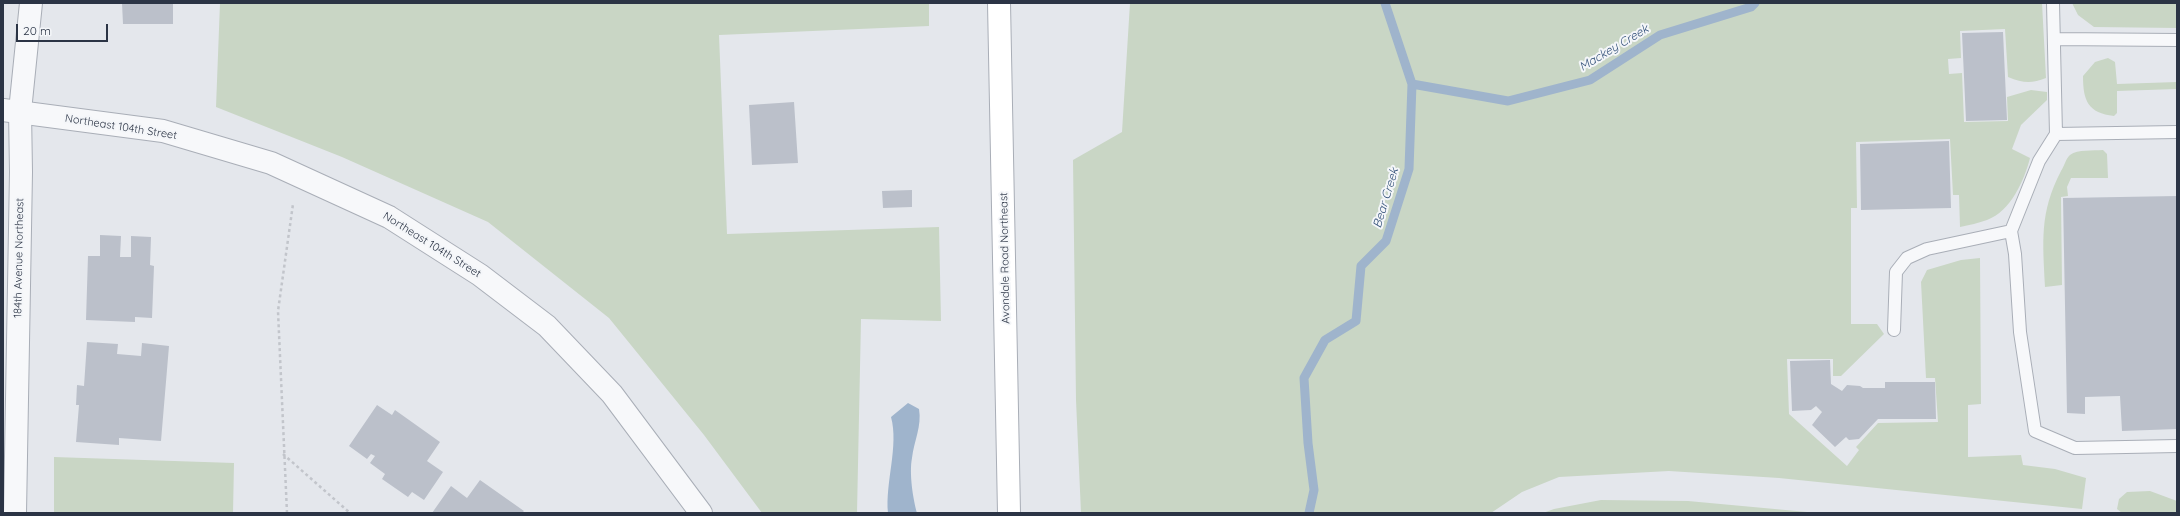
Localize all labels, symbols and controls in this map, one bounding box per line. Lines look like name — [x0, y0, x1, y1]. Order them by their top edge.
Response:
scale bar — [18, 16, 110, 42]
water label: Mackey Creek — [1577, 22, 1651, 74]
text: 20 m — [23, 23, 51, 38]
street label: Northeast 104th Street — [64, 112, 178, 142]
water label: Bear Creek — [1370, 166, 1402, 230]
street label: Avondale Road Northeast — [997, 192, 1013, 324]
street label: 184th Avenue Northeast — [11, 198, 27, 318]
street label: Northeast 104th Street — [381, 209, 483, 281]

